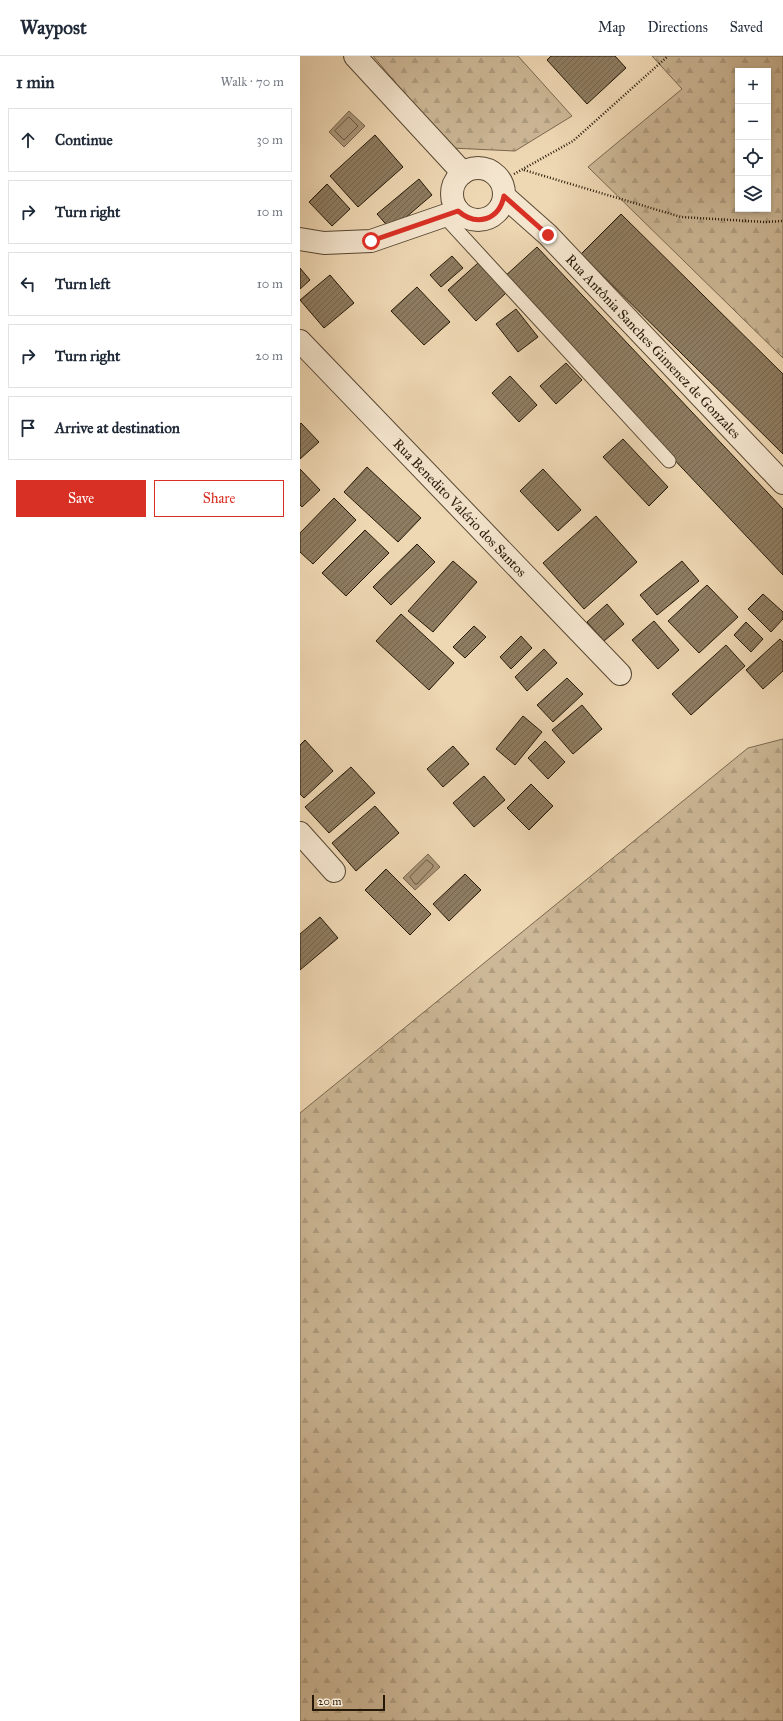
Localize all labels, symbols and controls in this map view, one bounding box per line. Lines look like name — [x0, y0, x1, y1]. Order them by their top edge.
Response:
text: Waypost — [20, 16, 87, 39]
text: Map — [598, 19, 625, 36]
text: Directions — [647, 19, 708, 36]
text: Saved — [730, 19, 763, 36]
map controls — [735, 68, 771, 212]
button: + — [735, 68, 771, 104]
text: 1 min — [16, 72, 55, 93]
text: Walk · 70 m — [221, 74, 284, 90]
button: − — [735, 104, 771, 140]
icon: ahead — [17, 129, 39, 151]
text: Continue — [55, 131, 113, 149]
text: 30 m — [257, 132, 283, 148]
button: locate — [735, 140, 771, 176]
button: layers — [735, 176, 771, 212]
icon: right — [17, 201, 39, 223]
text: Turn right — [55, 203, 120, 221]
text: 10 m — [257, 204, 283, 220]
route end — [539, 226, 557, 244]
route start — [362, 232, 380, 250]
street label: Rua Antônia Sanches Gimenez de Gonzales — [562, 251, 745, 442]
icon: left — [17, 273, 39, 295]
text: Turn left — [55, 275, 111, 293]
text: 10 m — [257, 276, 283, 292]
icon: right — [17, 345, 39, 367]
text: Turn right — [55, 347, 120, 365]
text: 20 m — [255, 348, 283, 364]
icon: arrive — [17, 417, 39, 439]
text: Arrive at destination — [55, 419, 180, 437]
street label: Rua Benedito Valério dos Santos — [390, 435, 530, 580]
button: Save — [16, 480, 146, 517]
button: Share — [154, 480, 284, 517]
scale bar — [312, 1693, 385, 1712]
text: 20 m — [318, 1695, 341, 1708]

